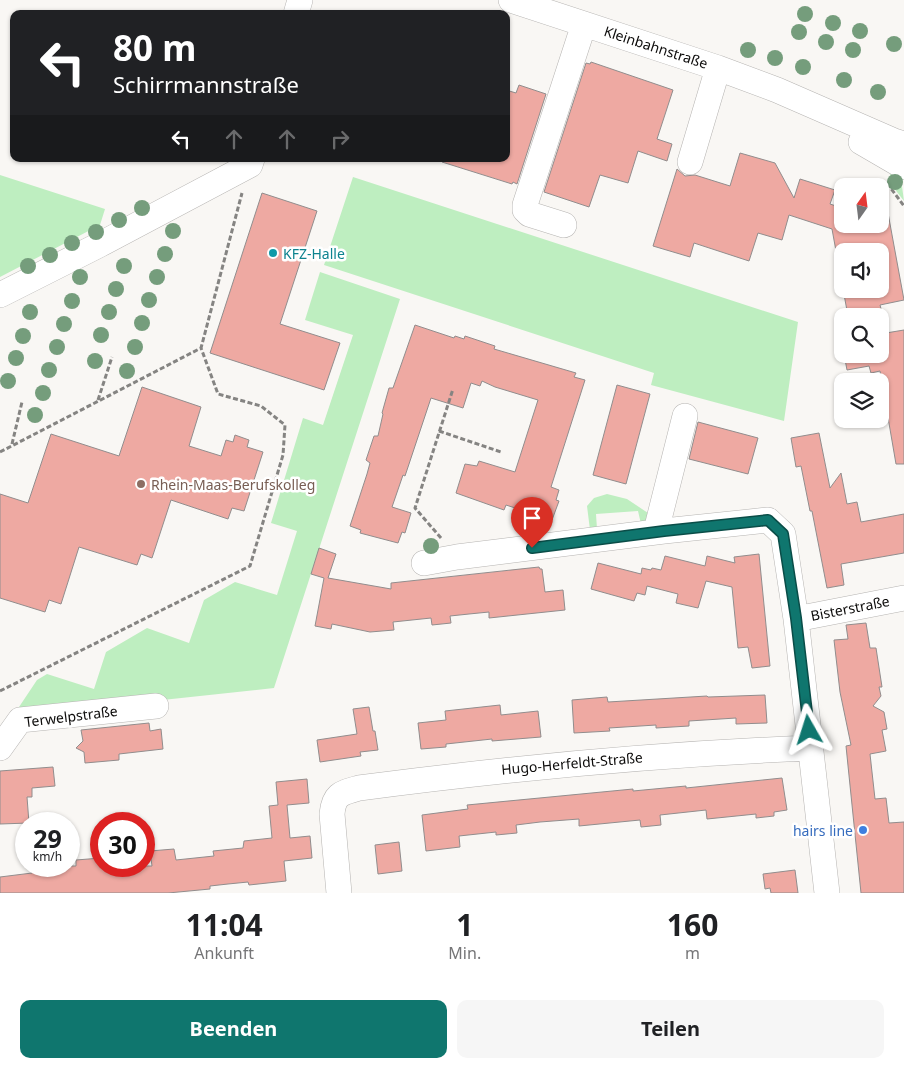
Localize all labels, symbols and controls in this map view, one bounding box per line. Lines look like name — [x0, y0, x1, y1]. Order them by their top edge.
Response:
street label: Kleinbahnstraße — [602, 21, 710, 73]
text: 80 m — [113, 24, 196, 71]
icon: left — [30, 30, 95, 95]
text: Schirrmannstraße — [113, 69, 299, 99]
icon: left — [167, 125, 195, 153]
icon: ahead — [220, 125, 248, 153]
icon: ahead — [273, 125, 301, 153]
icon: right — [326, 125, 354, 153]
north arrow — [834, 178, 889, 232]
map controls — [834, 178, 889, 428]
button: sound — [834, 243, 889, 298]
place label: KFZ-Halle — [283, 244, 345, 263]
marker: KFZ-Halle — [267, 247, 279, 259]
button: search — [834, 308, 889, 363]
button: layers — [834, 373, 889, 428]
place label: Rhein-Maas-Berufskolleg — [151, 475, 315, 494]
marker: Rhein-Maas-Berufskolleg — [135, 478, 147, 490]
pin — [511, 497, 553, 548]
icon: arrive — [518, 504, 546, 532]
street label: Bisterstraße — [809, 591, 891, 625]
street label: Terwelpstraße — [23, 701, 119, 731]
position arrow — [782, 703, 834, 755]
street label: Hugo-Herfeldt-Straße — [500, 747, 644, 779]
speed limit sign: 30 — [90, 812, 155, 877]
text: 29 — [33, 821, 62, 855]
place label: hairs line — [793, 821, 853, 840]
marker: hairs line — [857, 824, 869, 836]
text: km/h — [33, 848, 62, 865]
text: 11:04 — [186, 904, 263, 945]
text: 1 — [456, 904, 473, 945]
text: 160 — [667, 904, 718, 945]
text: Ankunft — [194, 942, 254, 964]
text: Min. — [448, 942, 481, 964]
text: m — [685, 942, 700, 964]
button: Beenden — [20, 1000, 447, 1058]
button: Teilen — [457, 1000, 884, 1058]

